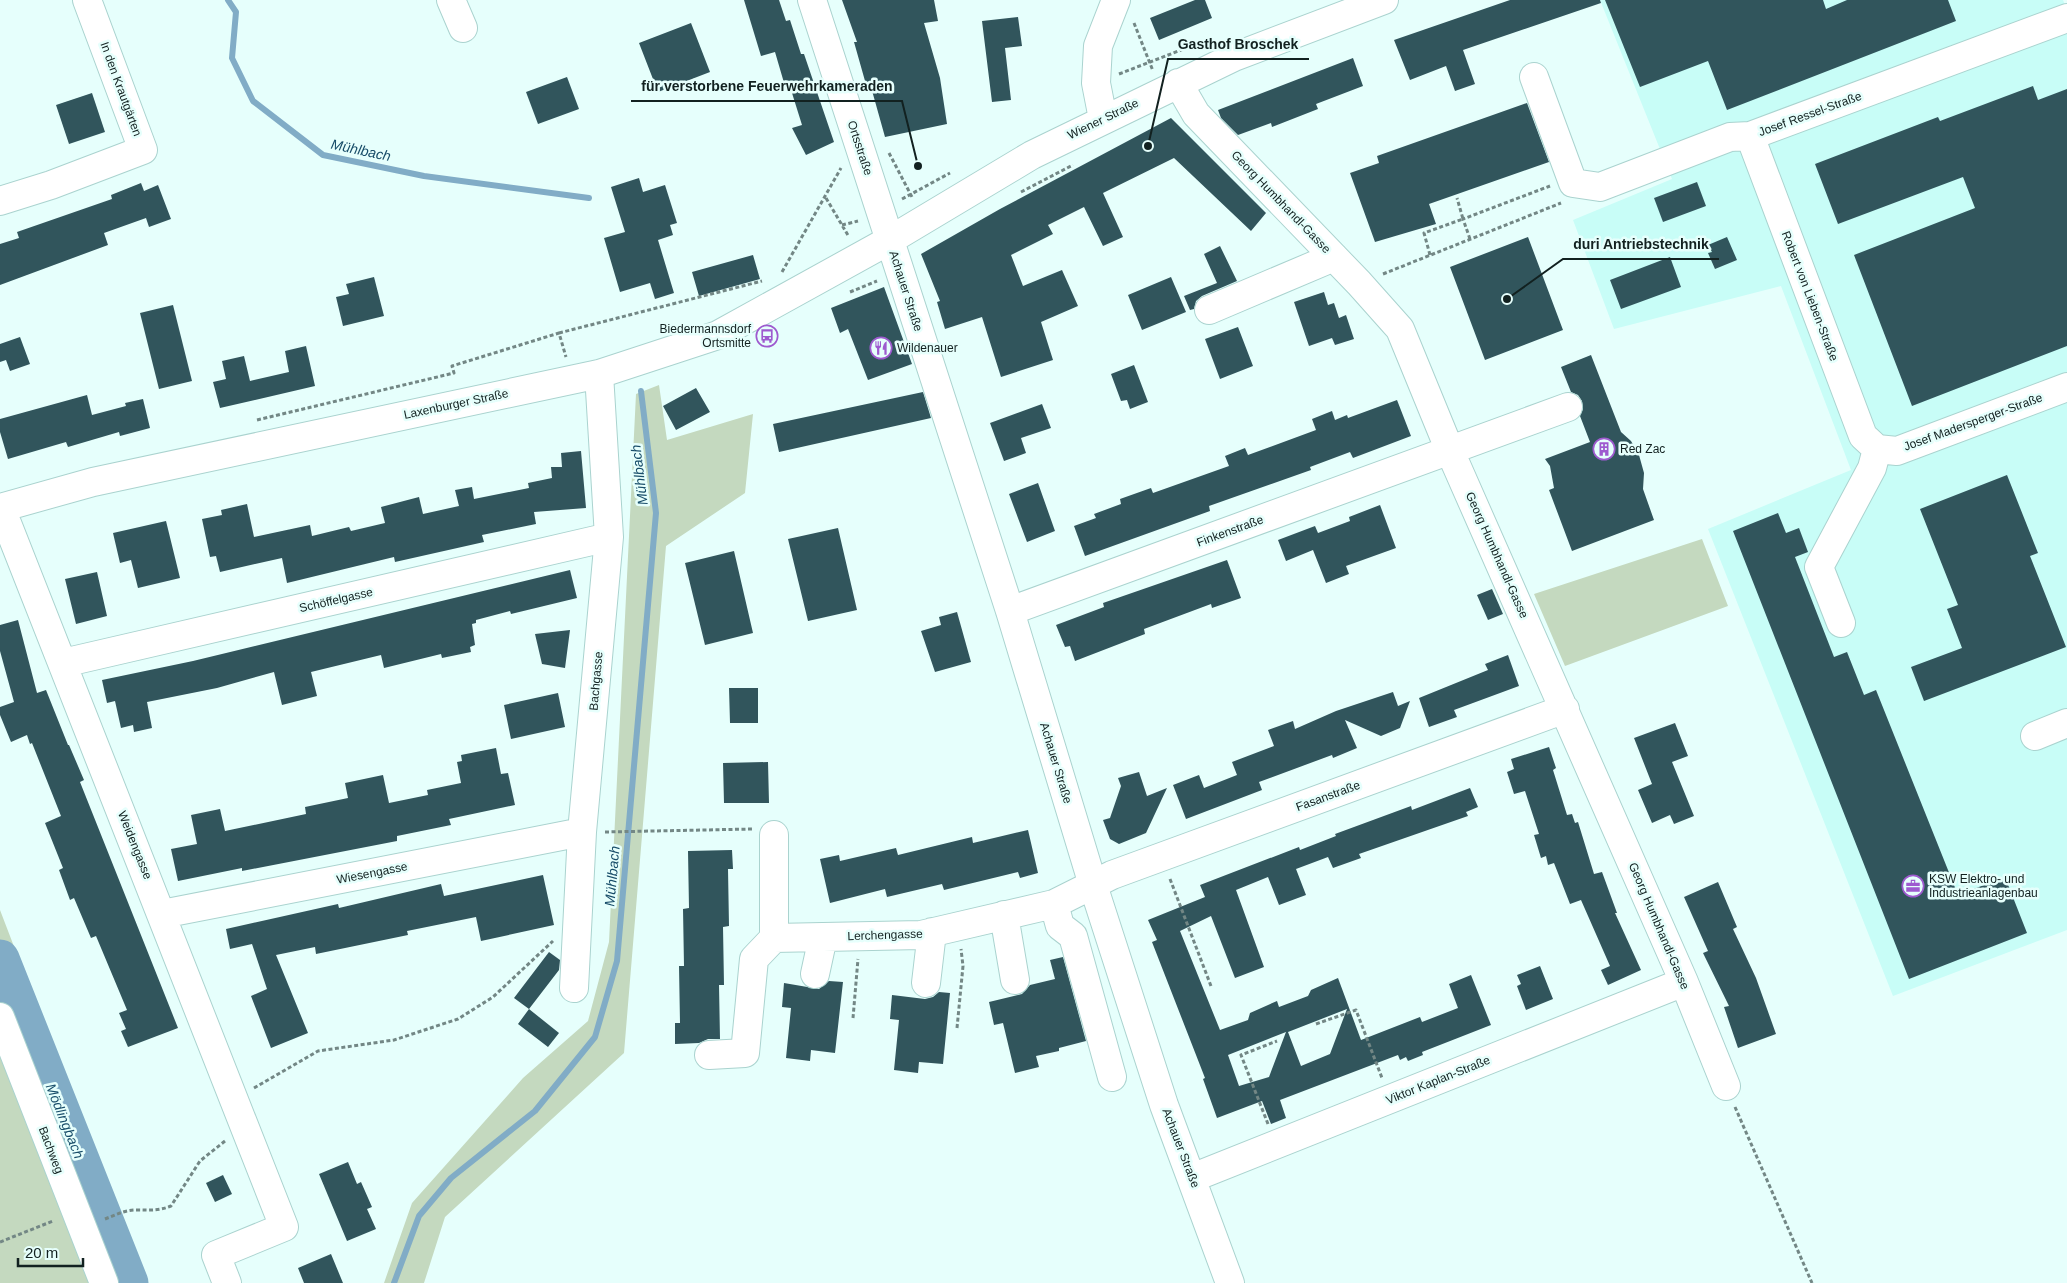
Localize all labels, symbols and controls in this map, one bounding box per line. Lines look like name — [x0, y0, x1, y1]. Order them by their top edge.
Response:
callout: Gasthof Broschek — [1168, 30, 1309, 59]
text: Gasthof Broschek — [1178, 36, 1299, 52]
street label: In den Krautgärten — [97, 40, 145, 138]
callout: für verstorbene Feuerwehrkameraden — [631, 72, 902, 101]
text: für verstorbene Feuerwehrkameraden — [641, 78, 893, 94]
street label: Josef Ressel-Straße — [1757, 89, 1864, 139]
street label: Wiener Straße — [1065, 96, 1141, 142]
street label: Ortsstraße — [845, 119, 876, 177]
water label: Mühlbach — [330, 136, 393, 164]
street label: Georg Humbhandl-Gasse — [1228, 148, 1334, 256]
street label: Robert von Lieben-Straße — [1779, 229, 1841, 363]
callout: duri Antriebstechnik — [1563, 230, 1719, 259]
text: duri Antriebstechnik — [1573, 236, 1709, 252]
street label: Achauer Straße — [886, 249, 926, 333]
place label: Biedermannsdorf Ortsmitte — [660, 322, 752, 350]
bus stop icon: Biedermannsdorf Ortsmitte — [755, 324, 779, 348]
restaurant icon: Wildenauer — [869, 336, 893, 360]
place label: Wildenauer — [897, 341, 958, 355]
street label: Laxenburger Straße — [402, 386, 510, 422]
street label: Josef Madersperger-Straße — [1902, 390, 2045, 454]
building icon: Red Zac — [1592, 437, 1616, 461]
place label: Red Zac — [1620, 442, 1665, 456]
water label: Mühlbach — [627, 444, 651, 506]
street label: Georg Humbhandl-Gasse — [1463, 490, 1531, 621]
street label: Finkenstraße — [1195, 512, 1266, 550]
street label: Schöffelgasse — [298, 585, 375, 615]
street label: Bachgasse — [586, 650, 606, 711]
street label: Achauer Straße — [1037, 721, 1075, 806]
street label: Fasanstraße — [1294, 778, 1362, 814]
street label: Weidengasse — [115, 809, 155, 882]
water label: Mühlbach — [601, 845, 623, 907]
street label: Wiesengasse — [335, 859, 409, 887]
street label: Georg Humbhandl-Gasse — [1626, 860, 1692, 992]
place label: KSW Elektro- und Industrieanlagenbau — [1929, 872, 2038, 900]
office icon: KSW Elektro- und Industrieanlagenbau — [1901, 874, 1925, 898]
street label: Lerchengasse — [847, 927, 923, 943]
street label: Viktor Kaplan-Straße — [1384, 1053, 1492, 1107]
water label: Mödlingbach — [43, 1081, 87, 1161]
street label: Achauer Straße — [1159, 1106, 1203, 1190]
street label: Bachweg — [36, 1124, 66, 1176]
scale bar — [18, 1236, 82, 1268]
text: 20 m — [25, 1244, 58, 1261]

